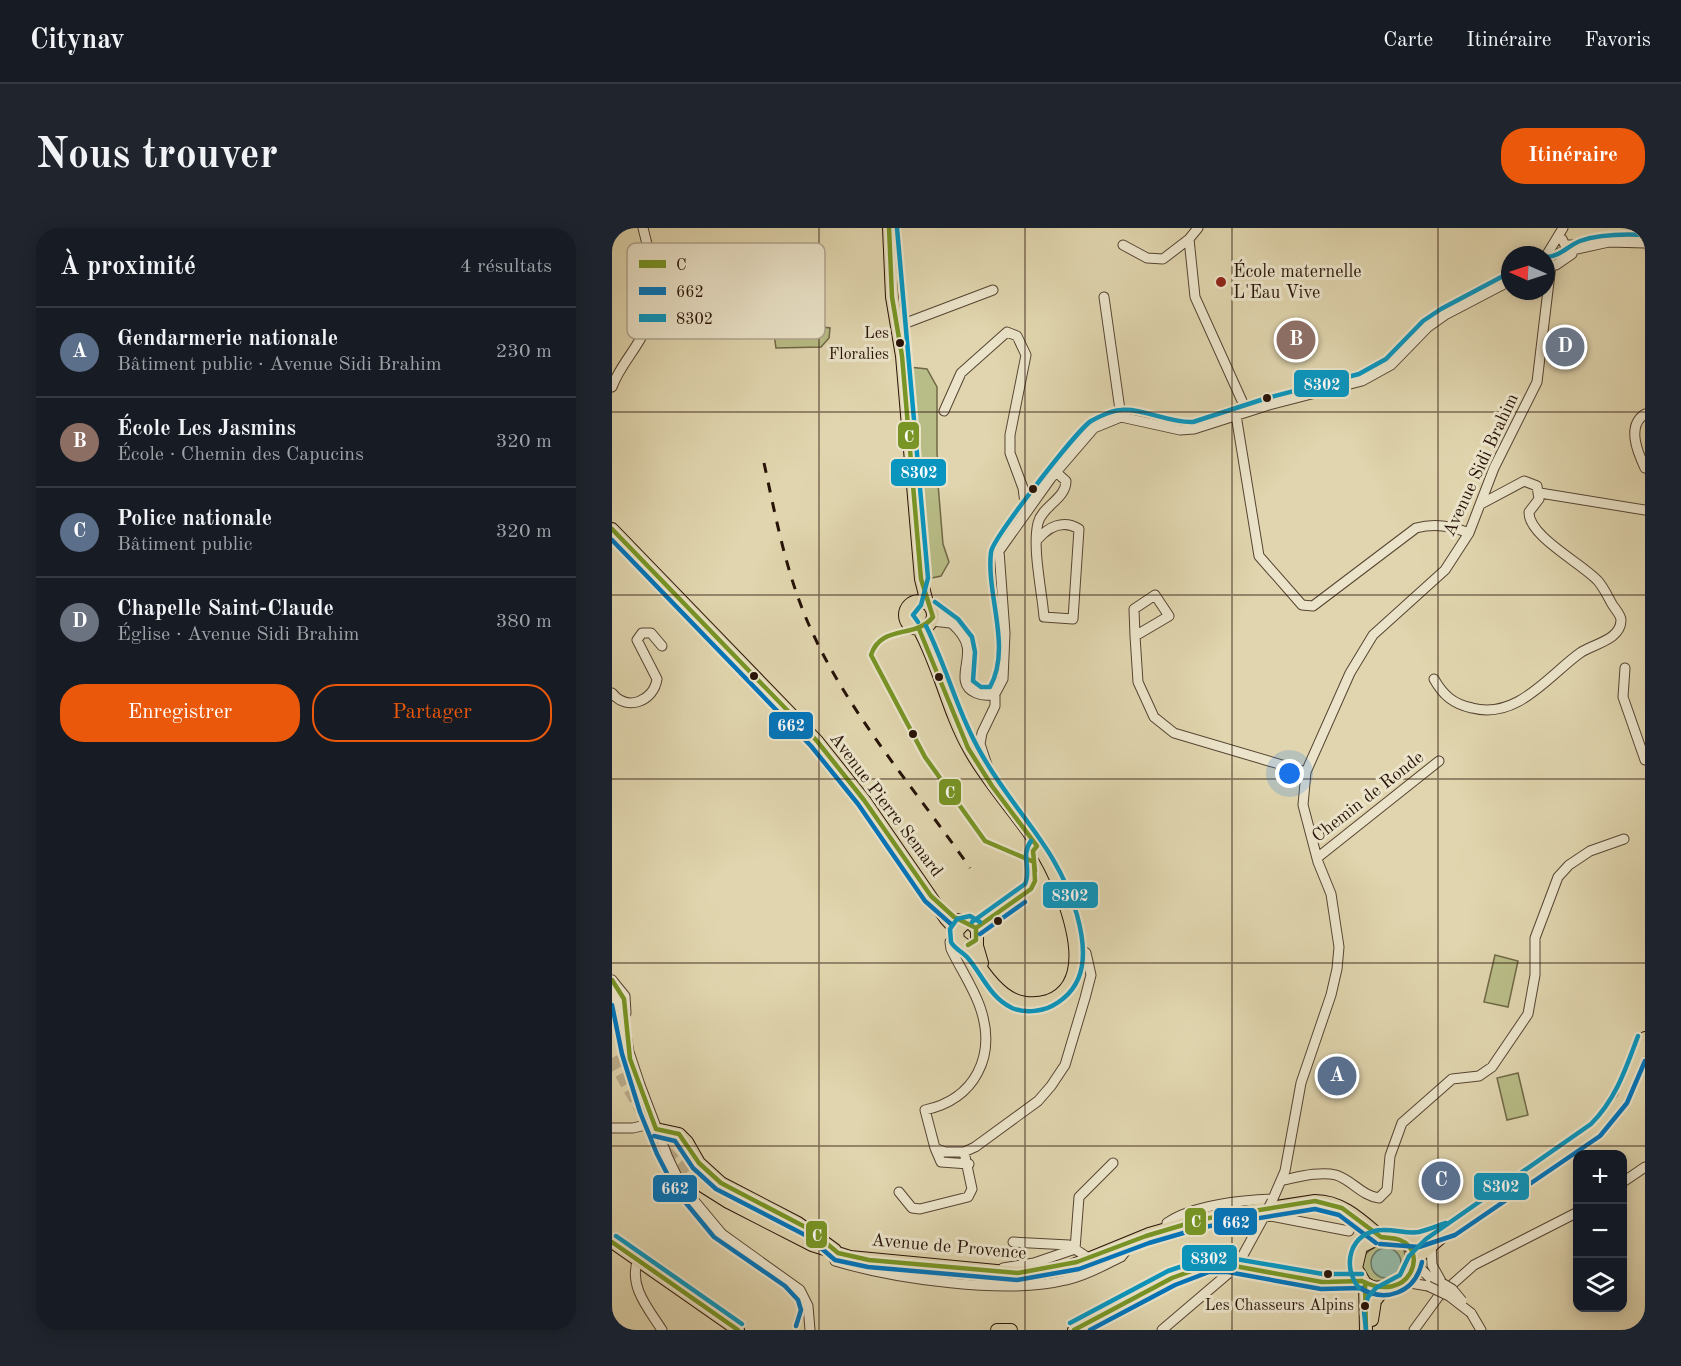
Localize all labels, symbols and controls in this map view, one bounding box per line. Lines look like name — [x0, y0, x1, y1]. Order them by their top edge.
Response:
text: Citynav — [30, 27, 125, 55]
text: Carte — [1383, 30, 1433, 51]
text: Itinéraire — [1466, 30, 1552, 51]
text: Favoris — [1585, 30, 1651, 51]
button: Itinéraire — [1501, 128, 1645, 184]
text: Nous trouver — [36, 135, 278, 177]
legend — [627, 243, 825, 339]
north arrow — [1501, 246, 1555, 300]
text: À proximité — [60, 254, 196, 280]
text: 4 résultats — [460, 257, 552, 277]
text: C — [676, 258, 687, 274]
place label: École maternelle L'Eau Vive — [1233, 259, 1362, 302]
marker: École maternelle L'Eau Vive — [1214, 275, 1228, 289]
text: 662 — [676, 285, 704, 301]
text: 8302 — [676, 312, 713, 328]
pin: B — [1276, 318, 1316, 362]
pin: D — [1546, 324, 1584, 370]
place label: Les Floralies — [829, 326, 889, 363]
text: Gendarmerie nationale — [117, 328, 338, 350]
marker: Les Floralies — [894, 337, 906, 349]
text: A — [72, 342, 87, 362]
text: 230 m — [496, 342, 552, 362]
text: Bâtiment public · Avenue Sidi Brahim — [117, 355, 442, 375]
line badge: 8302 — [1293, 369, 1350, 398]
text: 8302 — [1303, 378, 1341, 394]
street label: Avenue Sidi Brahim — [1440, 391, 1522, 539]
unlabelled marker — [1261, 392, 1273, 404]
text: École Les Jasmins — [117, 418, 296, 440]
line badge: C — [897, 421, 920, 450]
text: C — [904, 430, 914, 446]
text: B — [72, 432, 87, 452]
text: 320 m — [496, 432, 552, 452]
text: École · Chemin des Capucins — [117, 445, 364, 465]
line badge: 8302 — [890, 458, 947, 487]
text: 8302 — [900, 466, 938, 482]
unlabelled marker — [1027, 483, 1039, 495]
text: Police nationale — [117, 508, 272, 530]
text: C — [73, 522, 86, 542]
text: 320 m — [496, 522, 552, 542]
text: Bâtiment public — [117, 535, 252, 555]
text: Chapelle Saint-Claude — [117, 598, 334, 620]
text: D — [72, 612, 87, 632]
text: 380 m — [496, 612, 552, 632]
text: Église · Avenue Sidi Brahim — [117, 625, 359, 645]
unlabelled marker — [748, 670, 760, 682]
unlabelled marker — [933, 671, 945, 683]
button: Enregistrer — [60, 684, 300, 742]
button: Partager — [312, 684, 552, 742]
line badge: 662 — [768, 711, 814, 740]
text: 662 — [777, 719, 805, 735]
unlabelled marker — [907, 728, 919, 740]
street label: Avenue Pierre Semard — [826, 730, 946, 880]
street label: Chemin de Ronde — [1309, 748, 1427, 846]
your location — [1275, 759, 1304, 788]
line badge: C — [938, 778, 962, 806]
text: C — [945, 786, 955, 802]
line badge: 8302 — [1042, 881, 1099, 909]
text: 8302 — [1051, 889, 1089, 905]
unlabelled marker — [992, 915, 1004, 927]
pin: A — [1318, 1054, 1356, 1098]
map controls — [1573, 1150, 1627, 1312]
button: + — [1573, 1150, 1627, 1204]
pin: C — [1422, 1158, 1460, 1204]
line badge: 8302 — [1473, 1172, 1530, 1201]
line badge: 662 — [652, 1174, 698, 1203]
text: 8302 — [1482, 1180, 1520, 1196]
text: 662 — [661, 1182, 689, 1198]
button: − — [1573, 1204, 1627, 1258]
line badge: C — [1184, 1207, 1207, 1236]
line badge: 662 — [1213, 1207, 1258, 1236]
text: C — [1191, 1215, 1201, 1231]
text: 662 — [1222, 1216, 1250, 1232]
line badge: C — [805, 1220, 828, 1249]
text: C — [812, 1229, 822, 1245]
street label: Avenue de Provence — [871, 1231, 1027, 1263]
line badge: 8302 — [1181, 1244, 1238, 1272]
text: 8302 — [1190, 1252, 1228, 1268]
button: layers — [1573, 1258, 1627, 1312]
unlabelled marker — [1322, 1268, 1334, 1280]
place label: Les Chasseurs Alpins — [1205, 1298, 1354, 1314]
marker: Les Chasseurs Alpins — [1359, 1300, 1371, 1312]

